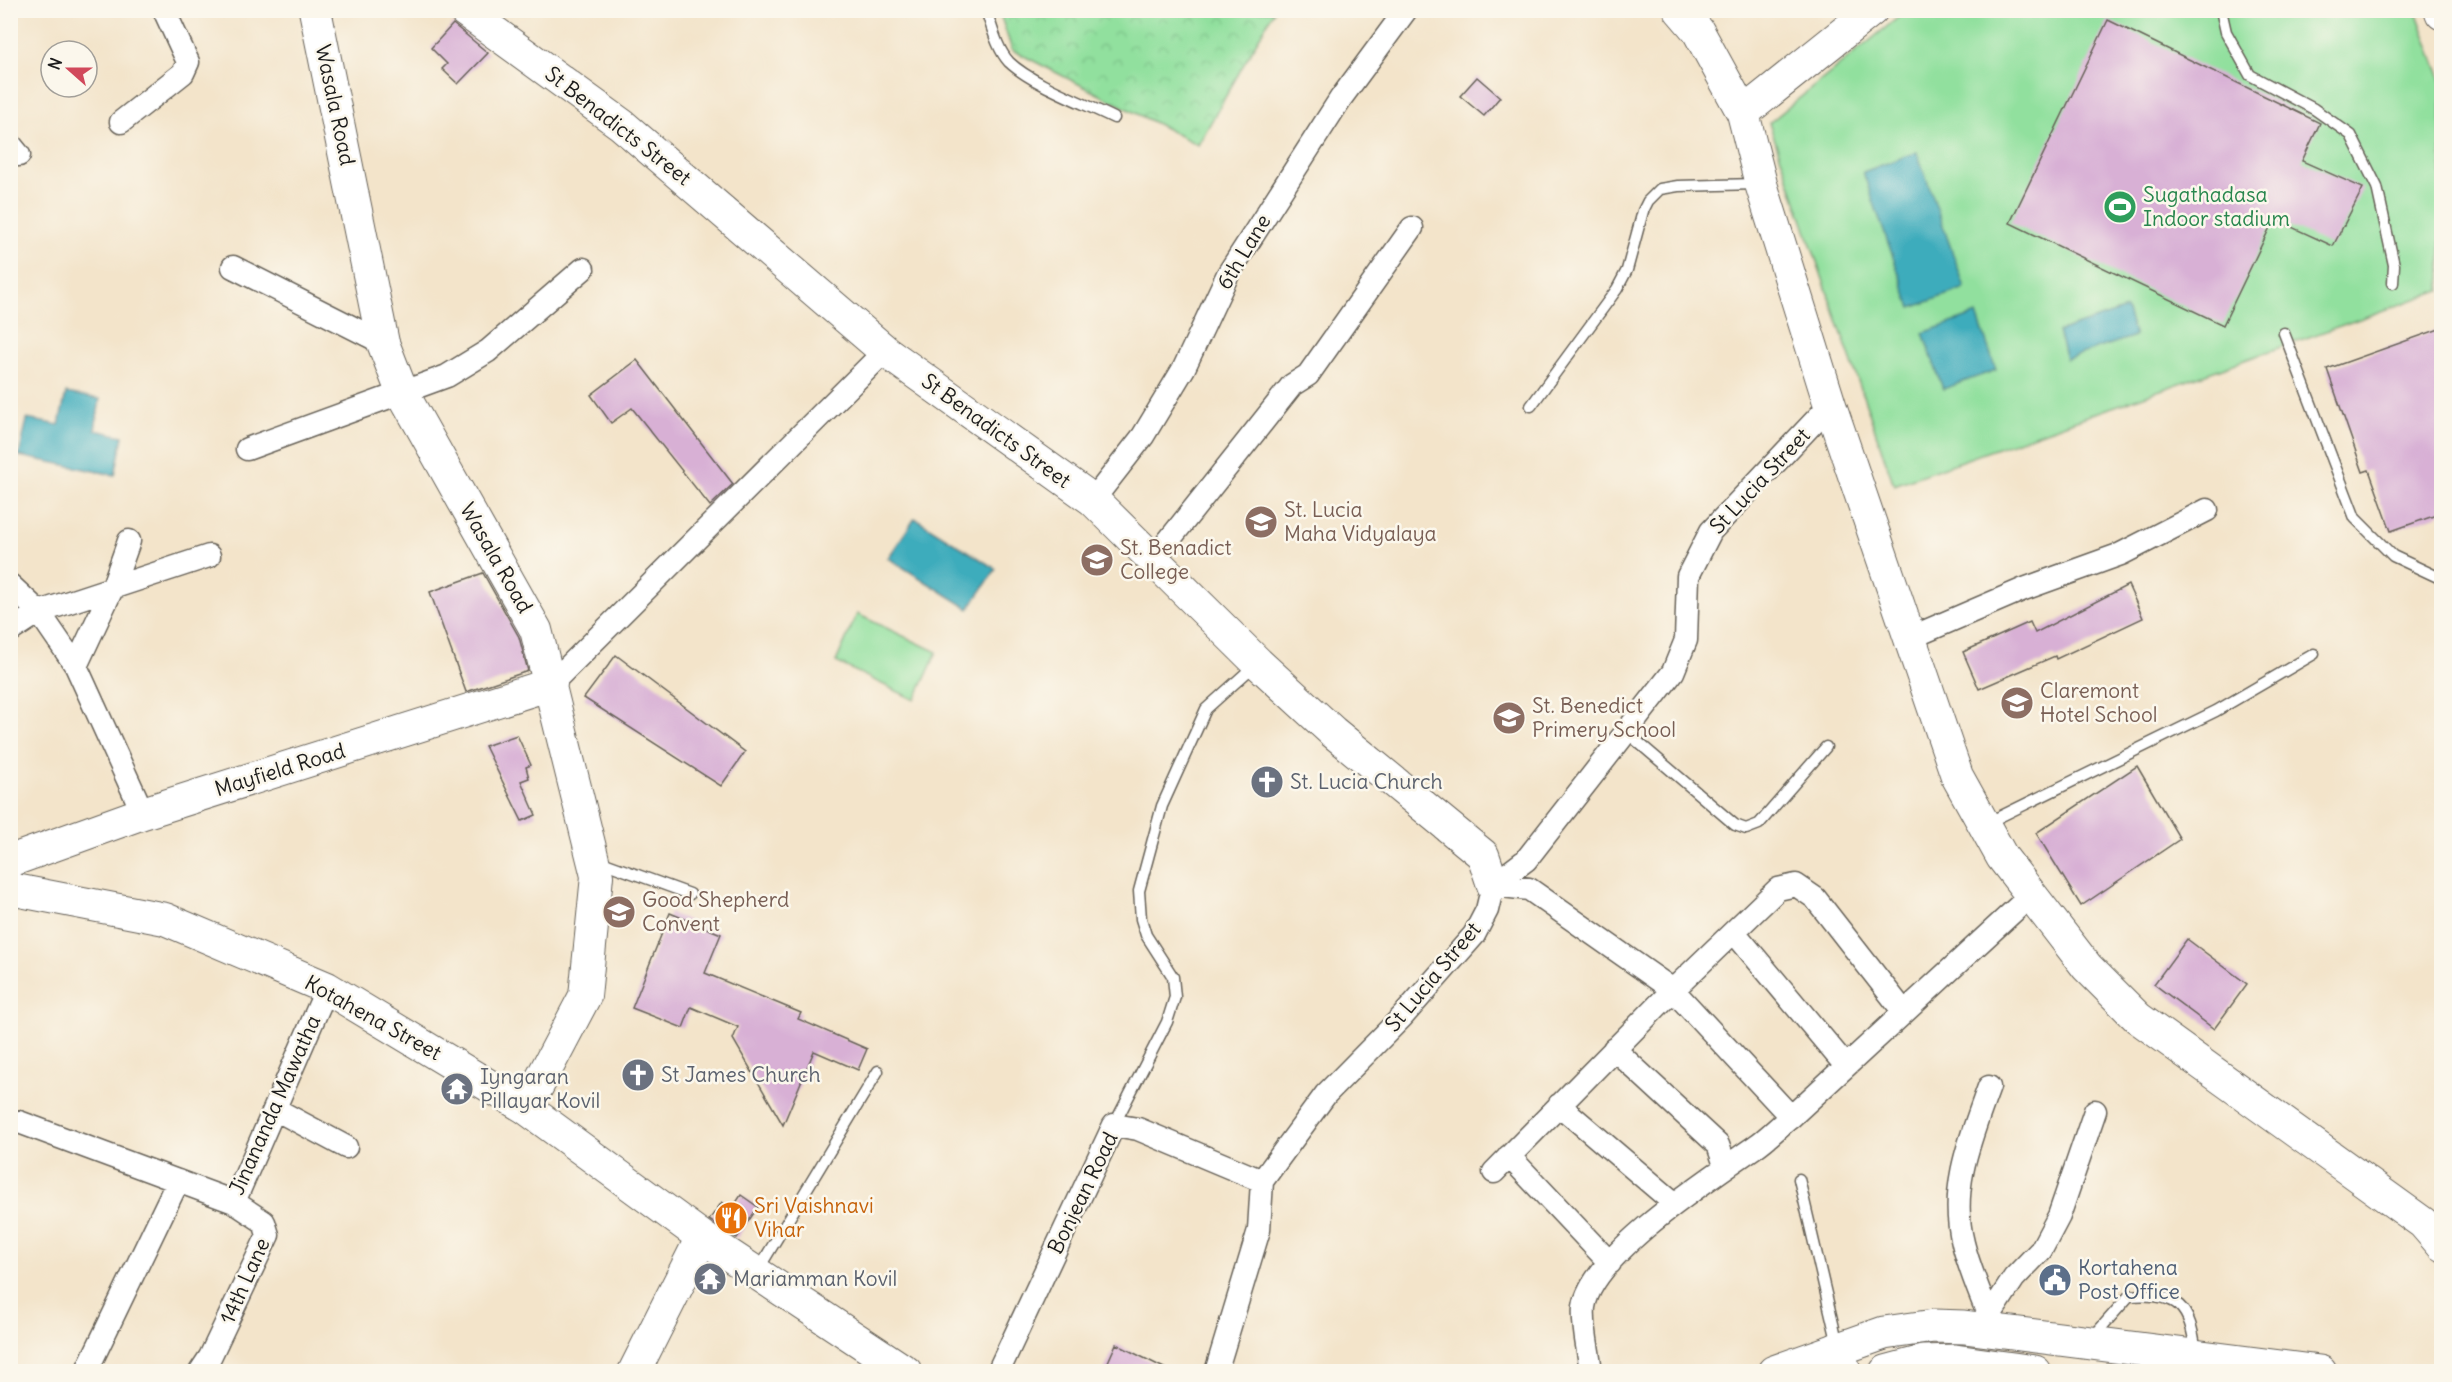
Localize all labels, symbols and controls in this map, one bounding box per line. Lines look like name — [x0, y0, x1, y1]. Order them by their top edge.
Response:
north arrow — [39, 39, 99, 99]
street label: Wasala Road — [310, 42, 361, 168]
text: N — [44, 55, 66, 72]
street label: St Benadicts Street — [540, 60, 697, 191]
place label: Sugathadasa Indoor stadium — [2143, 181, 2290, 232]
sports icon: Sugathadasa Indoor stadium — [2102, 189, 2138, 225]
street label: 6th Lane — [1211, 209, 1277, 294]
street label: St Benadicts Street — [916, 367, 1076, 494]
street label: St Lucia Street — [1704, 422, 1816, 539]
place label: St. Lucia Maha Vidyalaya — [1284, 496, 1437, 547]
street label: Wasala Road — [454, 498, 539, 618]
school or university icon: St. Lucia Maha Vidyalaya — [1243, 504, 1279, 540]
place label: St. Benadict College — [1120, 534, 1232, 585]
school or university icon: St. Benadict College — [1079, 542, 1115, 578]
place label: Claremont Hotel School — [2040, 677, 2157, 728]
school or university icon: Claremont Hotel School — [1999, 685, 2035, 721]
place label: St. Benedict Primery School — [1532, 692, 1676, 743]
school or university icon: St. Benedict Primery School — [1491, 700, 1527, 736]
street label: Mayfield Road — [211, 737, 348, 802]
church icon: St. Lucia Church — [1249, 764, 1285, 800]
place label: St. Lucia Church — [1290, 768, 1443, 795]
place label: Good Shepherd Convent — [642, 886, 789, 937]
school or university icon: Good Shepherd Convent — [601, 894, 637, 930]
street label: St Lucia Street — [1379, 916, 1486, 1037]
street label: Kotahena Street — [300, 969, 446, 1066]
street label: Jinananda Mawatha — [223, 1011, 326, 1199]
church icon: St James Church — [620, 1057, 656, 1093]
place label: St James Church — [661, 1061, 821, 1088]
place label: Iyngaran Pillayar Kovil — [480, 1063, 600, 1114]
temple icon: Iyngaran Pillayar Kovil — [439, 1071, 475, 1107]
street label: Bonjean Road — [1041, 1127, 1124, 1258]
place label: Sri Vaishnavi Vihar — [754, 1192, 874, 1243]
restaurant icon: Sri Vaishnavi Vihar — [713, 1200, 749, 1236]
street label: 14th Lane — [214, 1234, 275, 1328]
place label: Kortahena Post Office — [2078, 1254, 2180, 1305]
temple icon: Mariamman Kovil — [692, 1261, 728, 1297]
public building icon: Kortahena Post Office — [2037, 1262, 2073, 1298]
place label: Mariamman Kovil — [733, 1265, 897, 1292]

